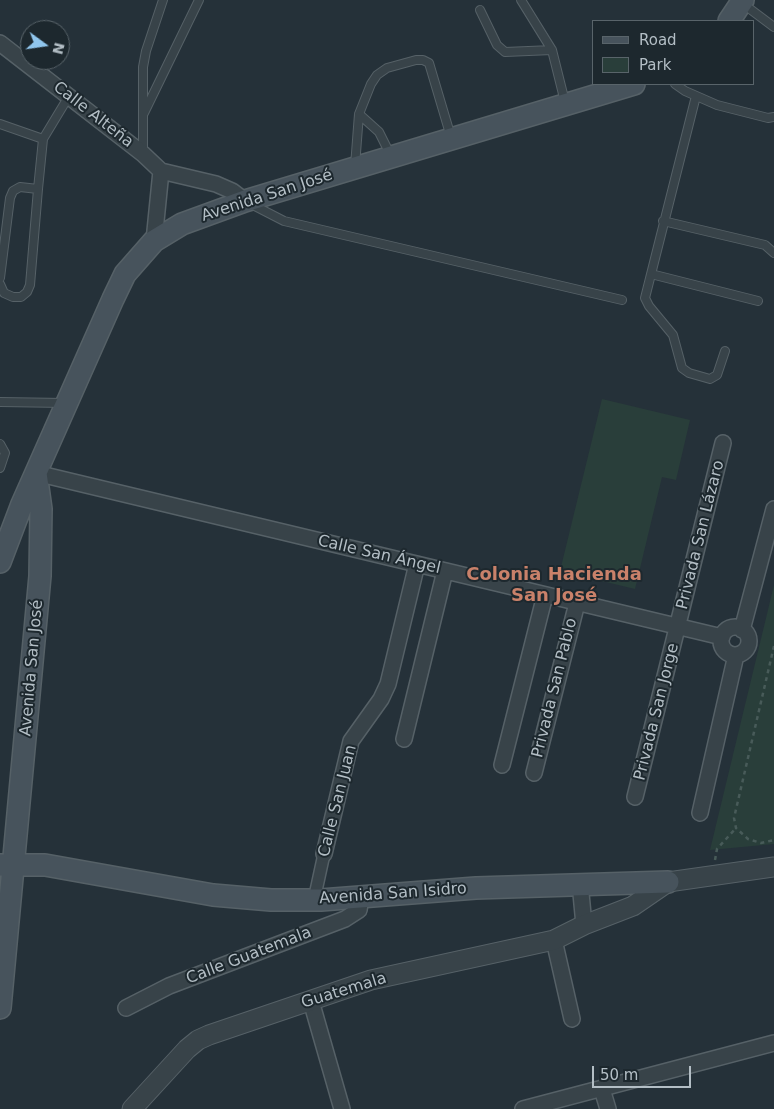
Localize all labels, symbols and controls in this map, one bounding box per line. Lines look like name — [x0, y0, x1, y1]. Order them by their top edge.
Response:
north arrow — [20, 20, 70, 70]
legend — [592, 20, 754, 85]
text: Road — [639, 31, 677, 49]
text: N — [49, 41, 68, 56]
text: Park — [639, 56, 671, 74]
street label: Calle Alteña — [49, 78, 137, 152]
street label: Avenida San José — [199, 166, 335, 226]
street label: Privada San Lázaro — [673, 459, 729, 611]
street label: Calle San Ángel — [316, 532, 442, 578]
district label: Colonia Hacienda San José — [466, 564, 642, 606]
street label: Avenida San José — [16, 599, 48, 737]
street label: Privada San Pablo — [528, 616, 582, 760]
street label: Privada San Jorge — [631, 641, 683, 783]
street label: Calle San Juan — [315, 743, 361, 859]
street label: Avenida San Isidro — [319, 879, 467, 909]
street label: Calle Guatemala — [184, 923, 314, 989]
street label: Guatemala — [299, 969, 389, 1013]
scale bar — [594, 1056, 693, 1088]
text: 50 m — [600, 1066, 638, 1084]

